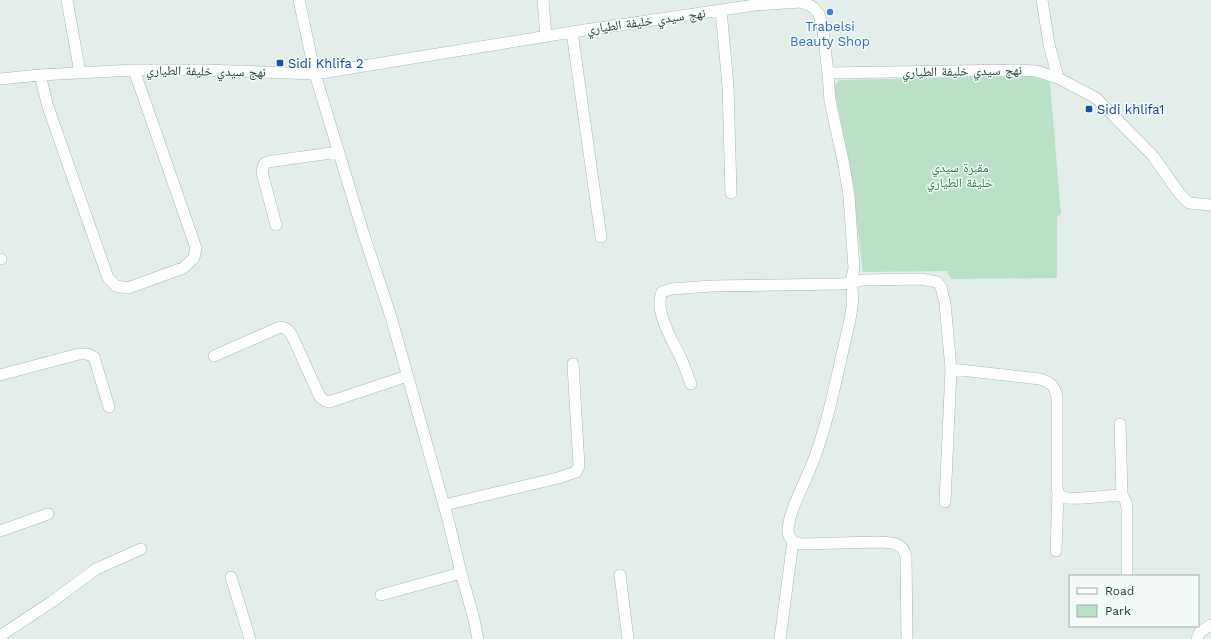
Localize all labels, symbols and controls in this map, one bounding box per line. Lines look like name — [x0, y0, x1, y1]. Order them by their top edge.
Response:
street label: نهج سيدي خليفة الطياري — [586, 5, 707, 40]
marker: Trabelsi Beauty Shop — [825, 7, 835, 17]
place label: Trabelsi Beauty Shop — [790, 19, 870, 49]
place label: Sidi Khlifa 2 — [288, 56, 364, 71]
marker: Sidi Khlifa 2 — [275, 58, 285, 68]
street label: نهج سيدي خليفة الطياري — [146, 62, 266, 83]
street label: نهج سيدي خليفة الطياري — [902, 62, 1022, 83]
place label: Sidi khlifa1 — [1097, 102, 1164, 117]
marker: Sidi khlifa1 — [1084, 104, 1094, 114]
park label: مقبرة سيدي خليفة الطياري — [927, 160, 993, 193]
legend — [1069, 575, 1199, 627]
text: Road — [1105, 584, 1134, 598]
text: Park — [1105, 604, 1131, 618]

